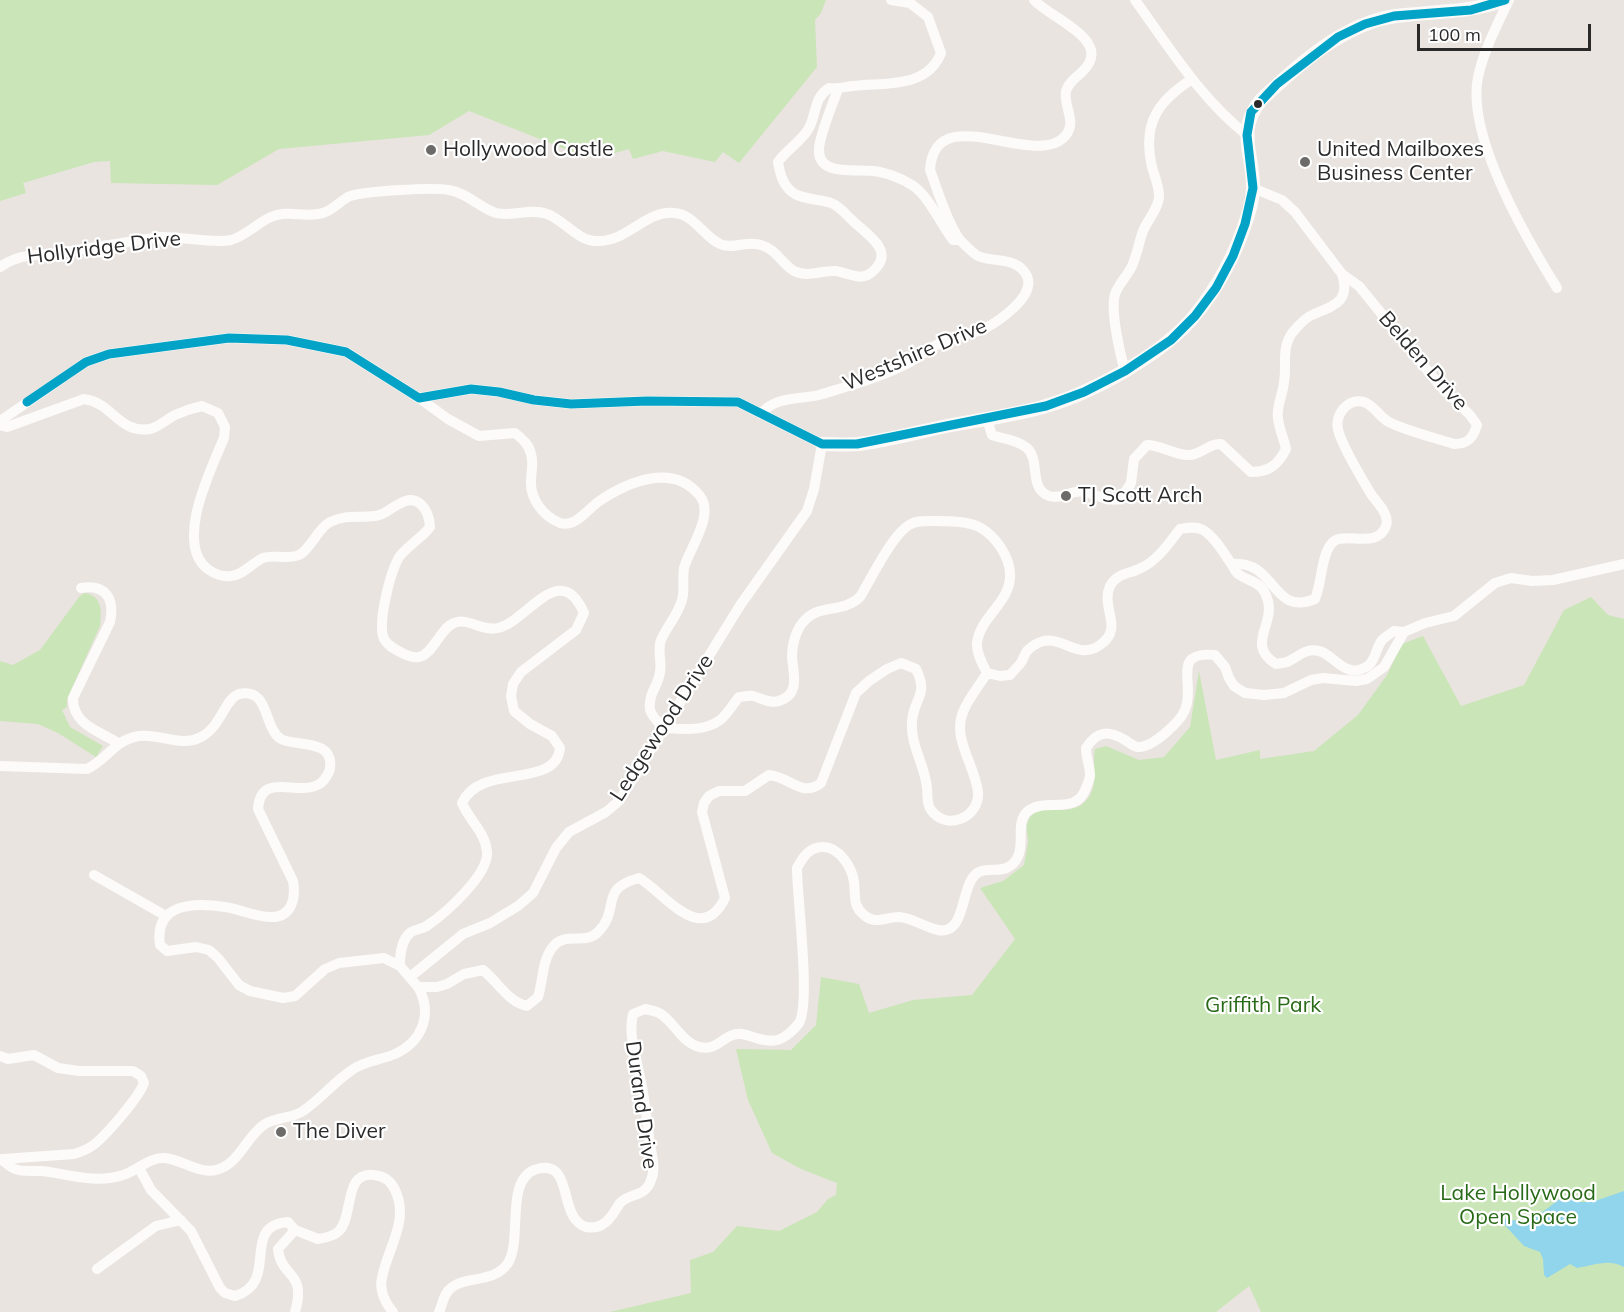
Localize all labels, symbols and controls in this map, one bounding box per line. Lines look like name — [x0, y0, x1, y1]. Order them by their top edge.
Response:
scale bar — [1420, 12, 1594, 50]
text: 100 m — [1428, 23, 1481, 46]
unlabelled marker — [1252, 98, 1264, 110]
place label: Hollywood Castle — [443, 137, 613, 163]
place label: United Mailboxes Business Center — [1317, 137, 1484, 187]
marker: Hollywood Castle — [424, 143, 438, 157]
marker: United Mailboxes Business Center — [1298, 155, 1312, 169]
street label: Hollyridge Drive — [26, 226, 182, 270]
street label: Belden Drive — [1373, 306, 1473, 416]
street label: Westshire Drive — [839, 313, 991, 397]
place label: TJ Scott Arch — [1078, 483, 1203, 509]
marker: TJ Scott Arch — [1059, 489, 1073, 503]
street label: Ledgewood Drive — [605, 650, 719, 806]
park label: Griffith Park — [1205, 993, 1321, 1019]
street label: Durand Drive — [620, 1039, 662, 1171]
place label: The Diver — [293, 1119, 386, 1145]
marker: The Diver — [274, 1125, 288, 1139]
park label: Lake Hollywood Open Space — [1440, 1181, 1596, 1231]

